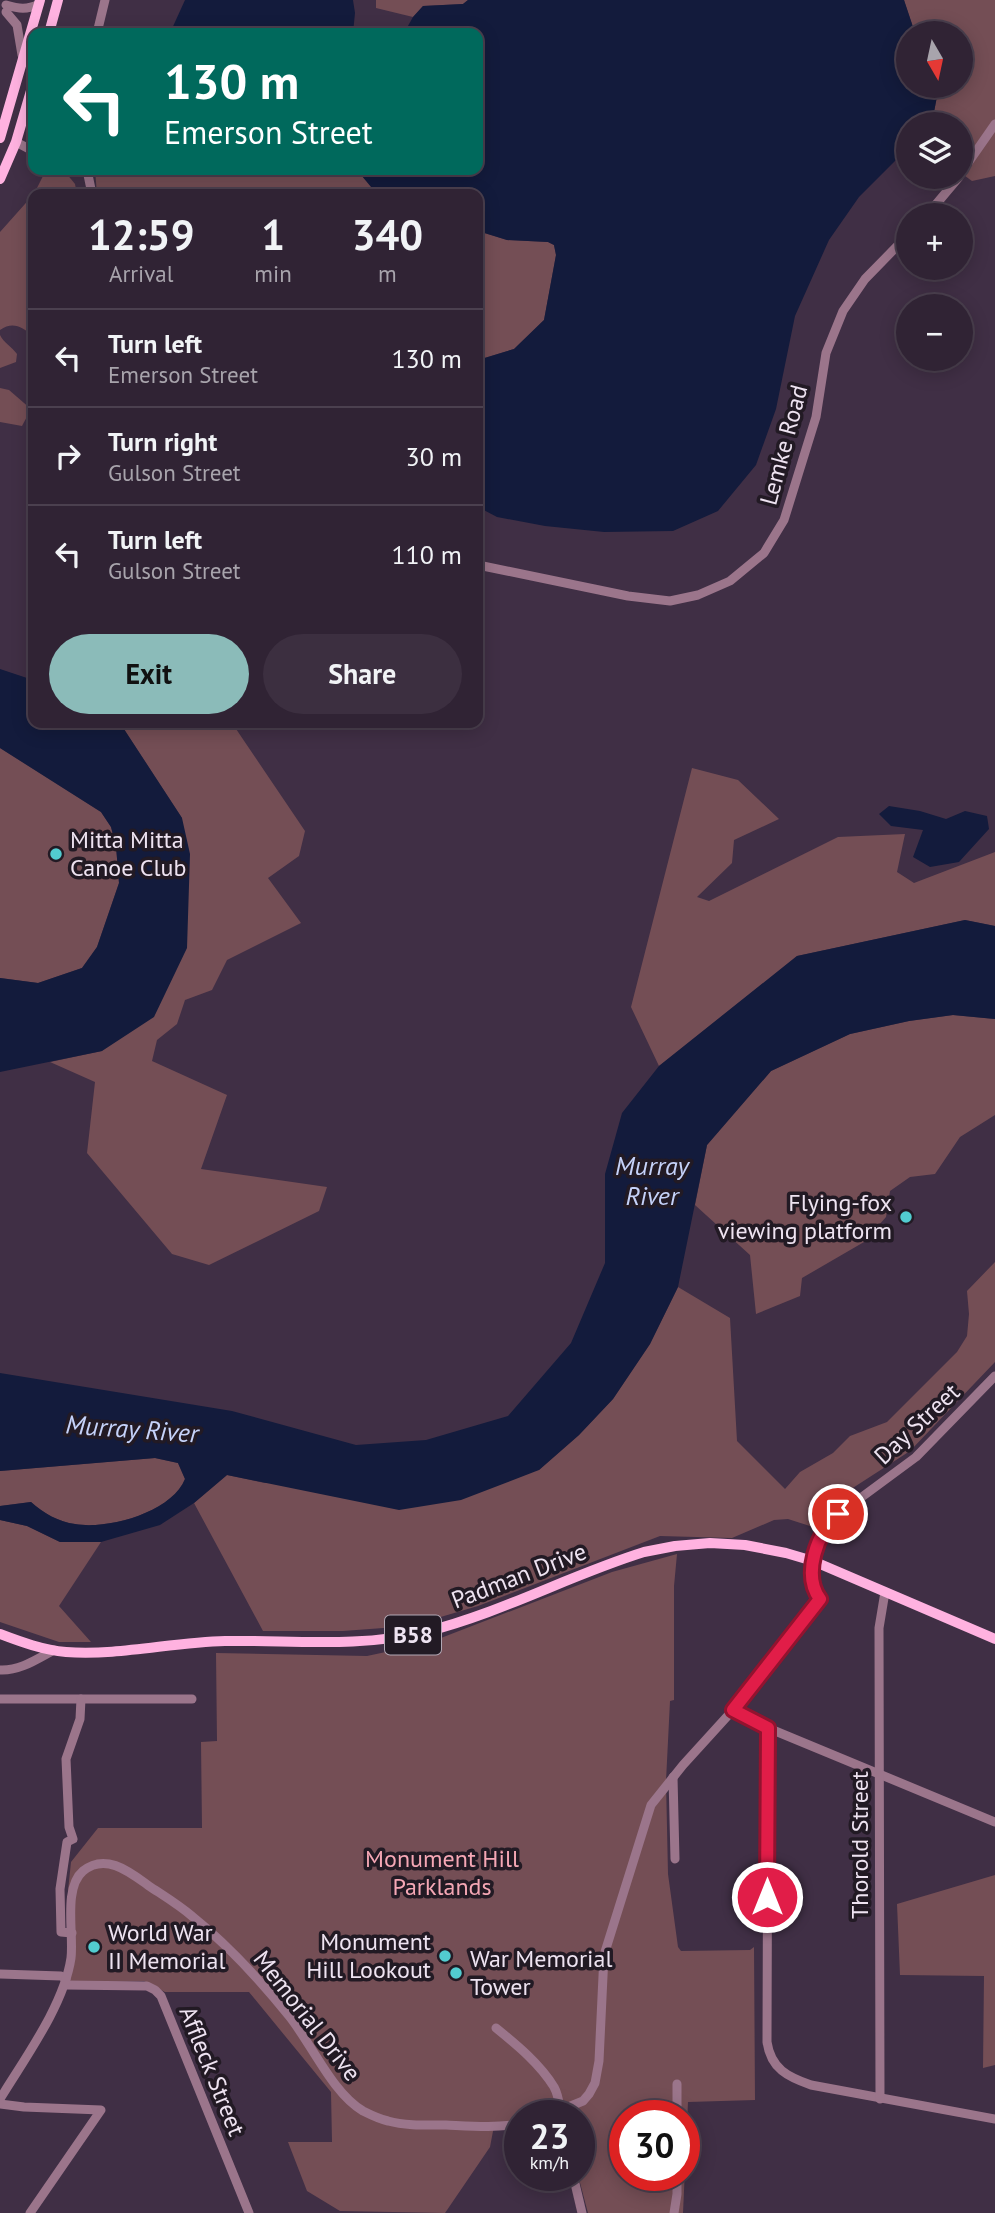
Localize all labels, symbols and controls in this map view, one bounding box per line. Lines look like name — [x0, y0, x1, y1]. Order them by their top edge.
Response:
north arrow — [896, 21, 973, 98]
map controls — [896, 21, 973, 371]
text: 130 m — [164, 49, 299, 113]
icon: left — [49, 56, 140, 147]
text: Emerson Street — [164, 111, 373, 153]
button: layers — [896, 112, 973, 189]
button: + — [896, 203, 973, 280]
text: 12:59 — [88, 207, 194, 262]
text: 1 — [261, 207, 285, 262]
text: 340 — [352, 207, 423, 262]
text: Arrival — [109, 259, 173, 288]
text: min — [254, 259, 292, 288]
text: m — [378, 259, 397, 288]
button: − — [896, 294, 973, 371]
text: Turn left — [108, 327, 202, 360]
icon: left — [49, 339, 87, 377]
text: 130 m — [391, 342, 462, 375]
text: Emerson Street — [108, 360, 258, 389]
street label: Lemke Road — [753, 381, 814, 508]
text: Turn right — [108, 425, 217, 458]
icon: right — [49, 437, 87, 475]
text: 30 m — [406, 440, 462, 473]
text: Gulson Street — [108, 458, 241, 487]
text: Turn left — [108, 523, 202, 556]
icon: left — [49, 535, 87, 573]
text: 110 m — [391, 538, 462, 571]
text: Gulson Street — [108, 556, 241, 585]
button: Exit — [49, 634, 249, 714]
button: Share — [263, 634, 462, 714]
place label: Mitta Mitta Canoe Club — [70, 824, 186, 883]
marker: Mitta Mitta Canoe Club — [48, 846, 64, 862]
water label: Murray River — [615, 1149, 691, 1212]
place label: Flying-fox viewing platform — [718, 1187, 892, 1246]
marker: Flying-fox viewing platform — [898, 1209, 914, 1225]
street label: Day Street — [867, 1376, 966, 1471]
water label: Murray River — [65, 1407, 201, 1450]
pin — [808, 1484, 868, 1544]
icon: arrive — [819, 1495, 857, 1533]
street label: Padman Drive — [447, 1536, 591, 1615]
road number: B58 — [385, 1616, 441, 1654]
street label: Thorold Street — [844, 1771, 875, 1919]
park label: Monument Hill Parklands — [365, 1843, 519, 1902]
position arrow — [730, 1860, 804, 1934]
place label: World War II Memorial — [108, 1917, 225, 1976]
place label: Monument Hill Lookout — [306, 1926, 431, 1985]
marker: World War II Memorial — [86, 1939, 102, 1955]
place label: War Memorial Tower — [470, 1943, 612, 2002]
street label: Memorial Drive — [247, 1944, 368, 2087]
marker: Monument Hill Lookout — [437, 1948, 453, 1964]
marker: War Memorial Tower — [448, 1965, 464, 1981]
street label: Affleck Street — [172, 2002, 252, 2140]
speed limit sign: 30 — [609, 2100, 700, 2191]
text: 23 — [530, 2113, 569, 2159]
text: km/h — [530, 2151, 569, 2174]

